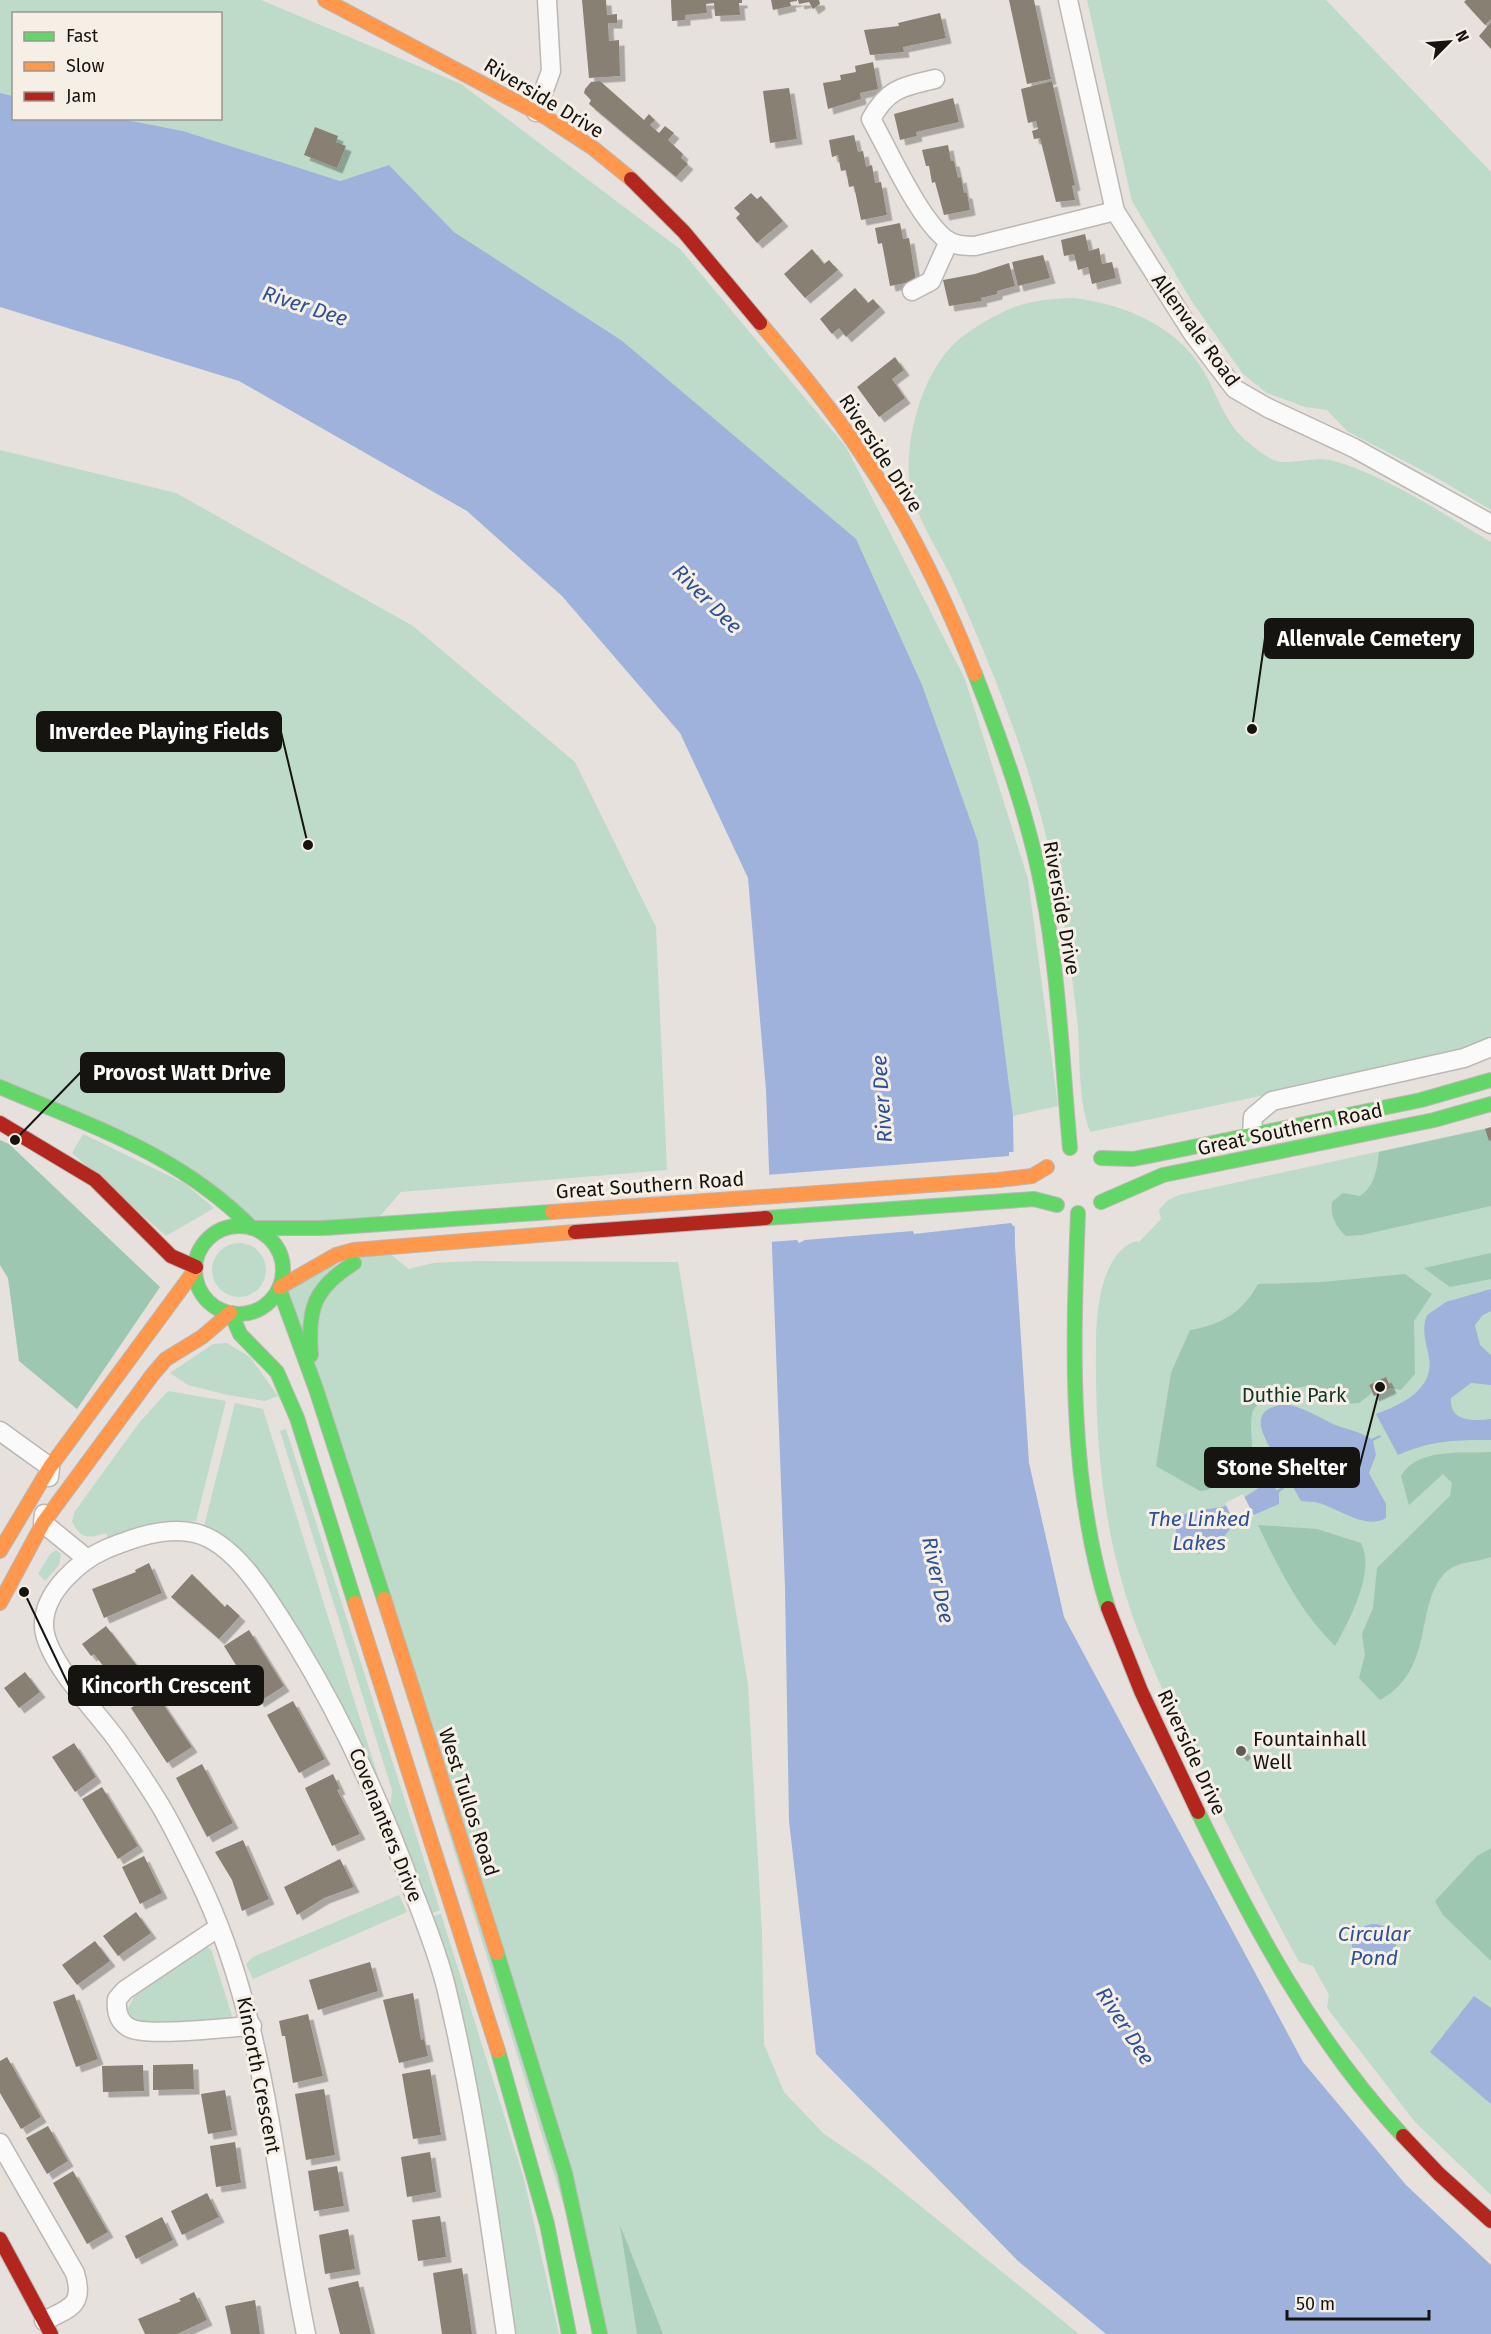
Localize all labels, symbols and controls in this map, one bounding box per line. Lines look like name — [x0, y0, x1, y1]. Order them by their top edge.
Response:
legend — [12, 12, 222, 120]
north arrow — [1419, 12, 1479, 72]
text: Fast — [66, 25, 99, 47]
text: N — [1451, 27, 1473, 45]
street label: Riverside Drive — [480, 53, 608, 143]
text: Slow — [66, 55, 105, 77]
text: Jam — [66, 85, 97, 107]
street label: Allenvale Road — [1147, 269, 1245, 391]
water label: River Dee — [259, 280, 351, 332]
street label: Riverside Drive — [834, 389, 928, 517]
water label: River Dee — [667, 559, 747, 639]
callout: Allenvale Cemetery — [1265, 619, 1473, 658]
text: Allenvale Cemetery — [1276, 626, 1461, 652]
callout: Inverdee Playing Fields — [37, 712, 281, 751]
text: Inverdee Playing Fields — [49, 719, 269, 745]
street label: Riverside Drive — [1038, 839, 1086, 977]
callout: Provost Watt Drive — [81, 1053, 284, 1092]
water label: River Dee — [866, 1054, 898, 1144]
text: Provost Watt Drive — [93, 1060, 272, 1086]
street label: Great Southern Road — [1195, 1098, 1385, 1160]
street label: Great Southern Road — [555, 1166, 745, 1204]
park label: Duthie Park — [1242, 1383, 1347, 1407]
callout: Stone Shelter — [1205, 1448, 1359, 1487]
text: Stone Shelter — [1217, 1455, 1348, 1481]
water label: The Linked Lakes — [1148, 1506, 1250, 1556]
water label: River Dee — [916, 1534, 960, 1626]
callout: Kincorth Crescent — [69, 1666, 263, 1705]
text: Kincorth Crescent — [81, 1673, 252, 1699]
street label: Riverside Drive — [1152, 1685, 1232, 1819]
street label: West Tullos Road — [434, 1725, 504, 1879]
place label: Fountainhall Well — [1253, 1727, 1367, 1774]
street label: Covenanters Drive — [344, 1744, 428, 1906]
marker: Fountainhall Well — [1234, 1744, 1248, 1758]
water label: Circular Pond — [1338, 1921, 1411, 1971]
water label: River Dee — [1090, 1982, 1160, 2070]
street label: Kincorth Crescent — [232, 1995, 286, 2156]
scale bar — [1287, 2283, 1430, 2321]
text: 50 m — [1296, 2293, 1335, 2315]

